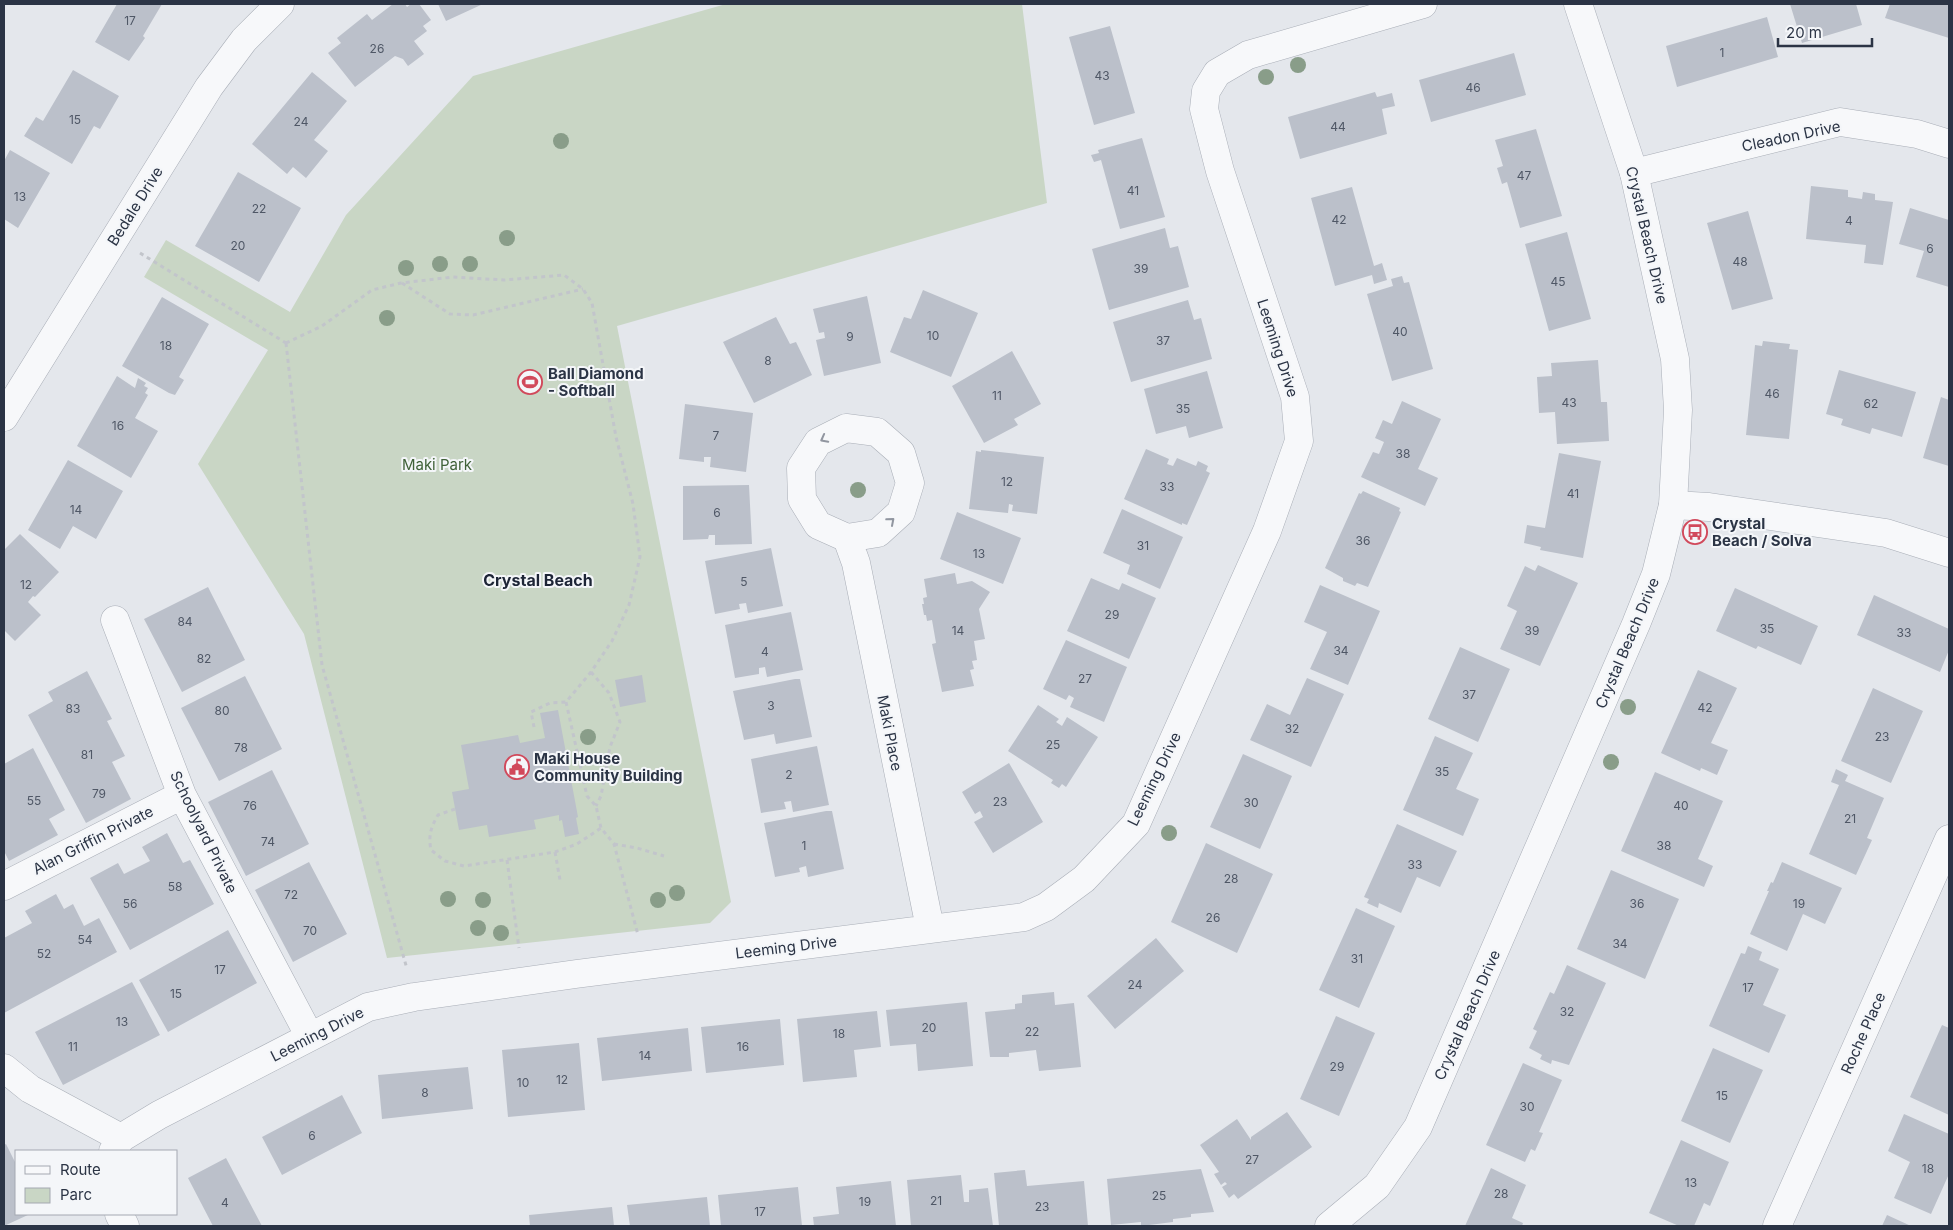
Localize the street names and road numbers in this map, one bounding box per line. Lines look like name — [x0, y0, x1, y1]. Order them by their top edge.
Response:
street label: Cleadon Drive — [1740, 116, 1842, 156]
street label: Bedale Drive — [103, 163, 167, 249]
street label: Crystal Beach Drive — [1622, 164, 1672, 306]
street label: Leeming Drive — [1253, 296, 1303, 400]
street label: Crystal Beach Drive — [1591, 575, 1663, 711]
street label: Maki Place — [873, 693, 907, 773]
street label: Leeming Drive — [1123, 729, 1185, 829]
street label: Schoolyard Private — [166, 768, 242, 896]
street label: Alan Griffin Private — [30, 801, 156, 879]
street label: Leeming Drive — [734, 931, 838, 963]
street label: Crystal Beach Drive — [1430, 947, 1504, 1083]
street label: Roche Place — [1836, 989, 1890, 1077]
street label: Leeming Drive — [267, 1002, 367, 1066]

